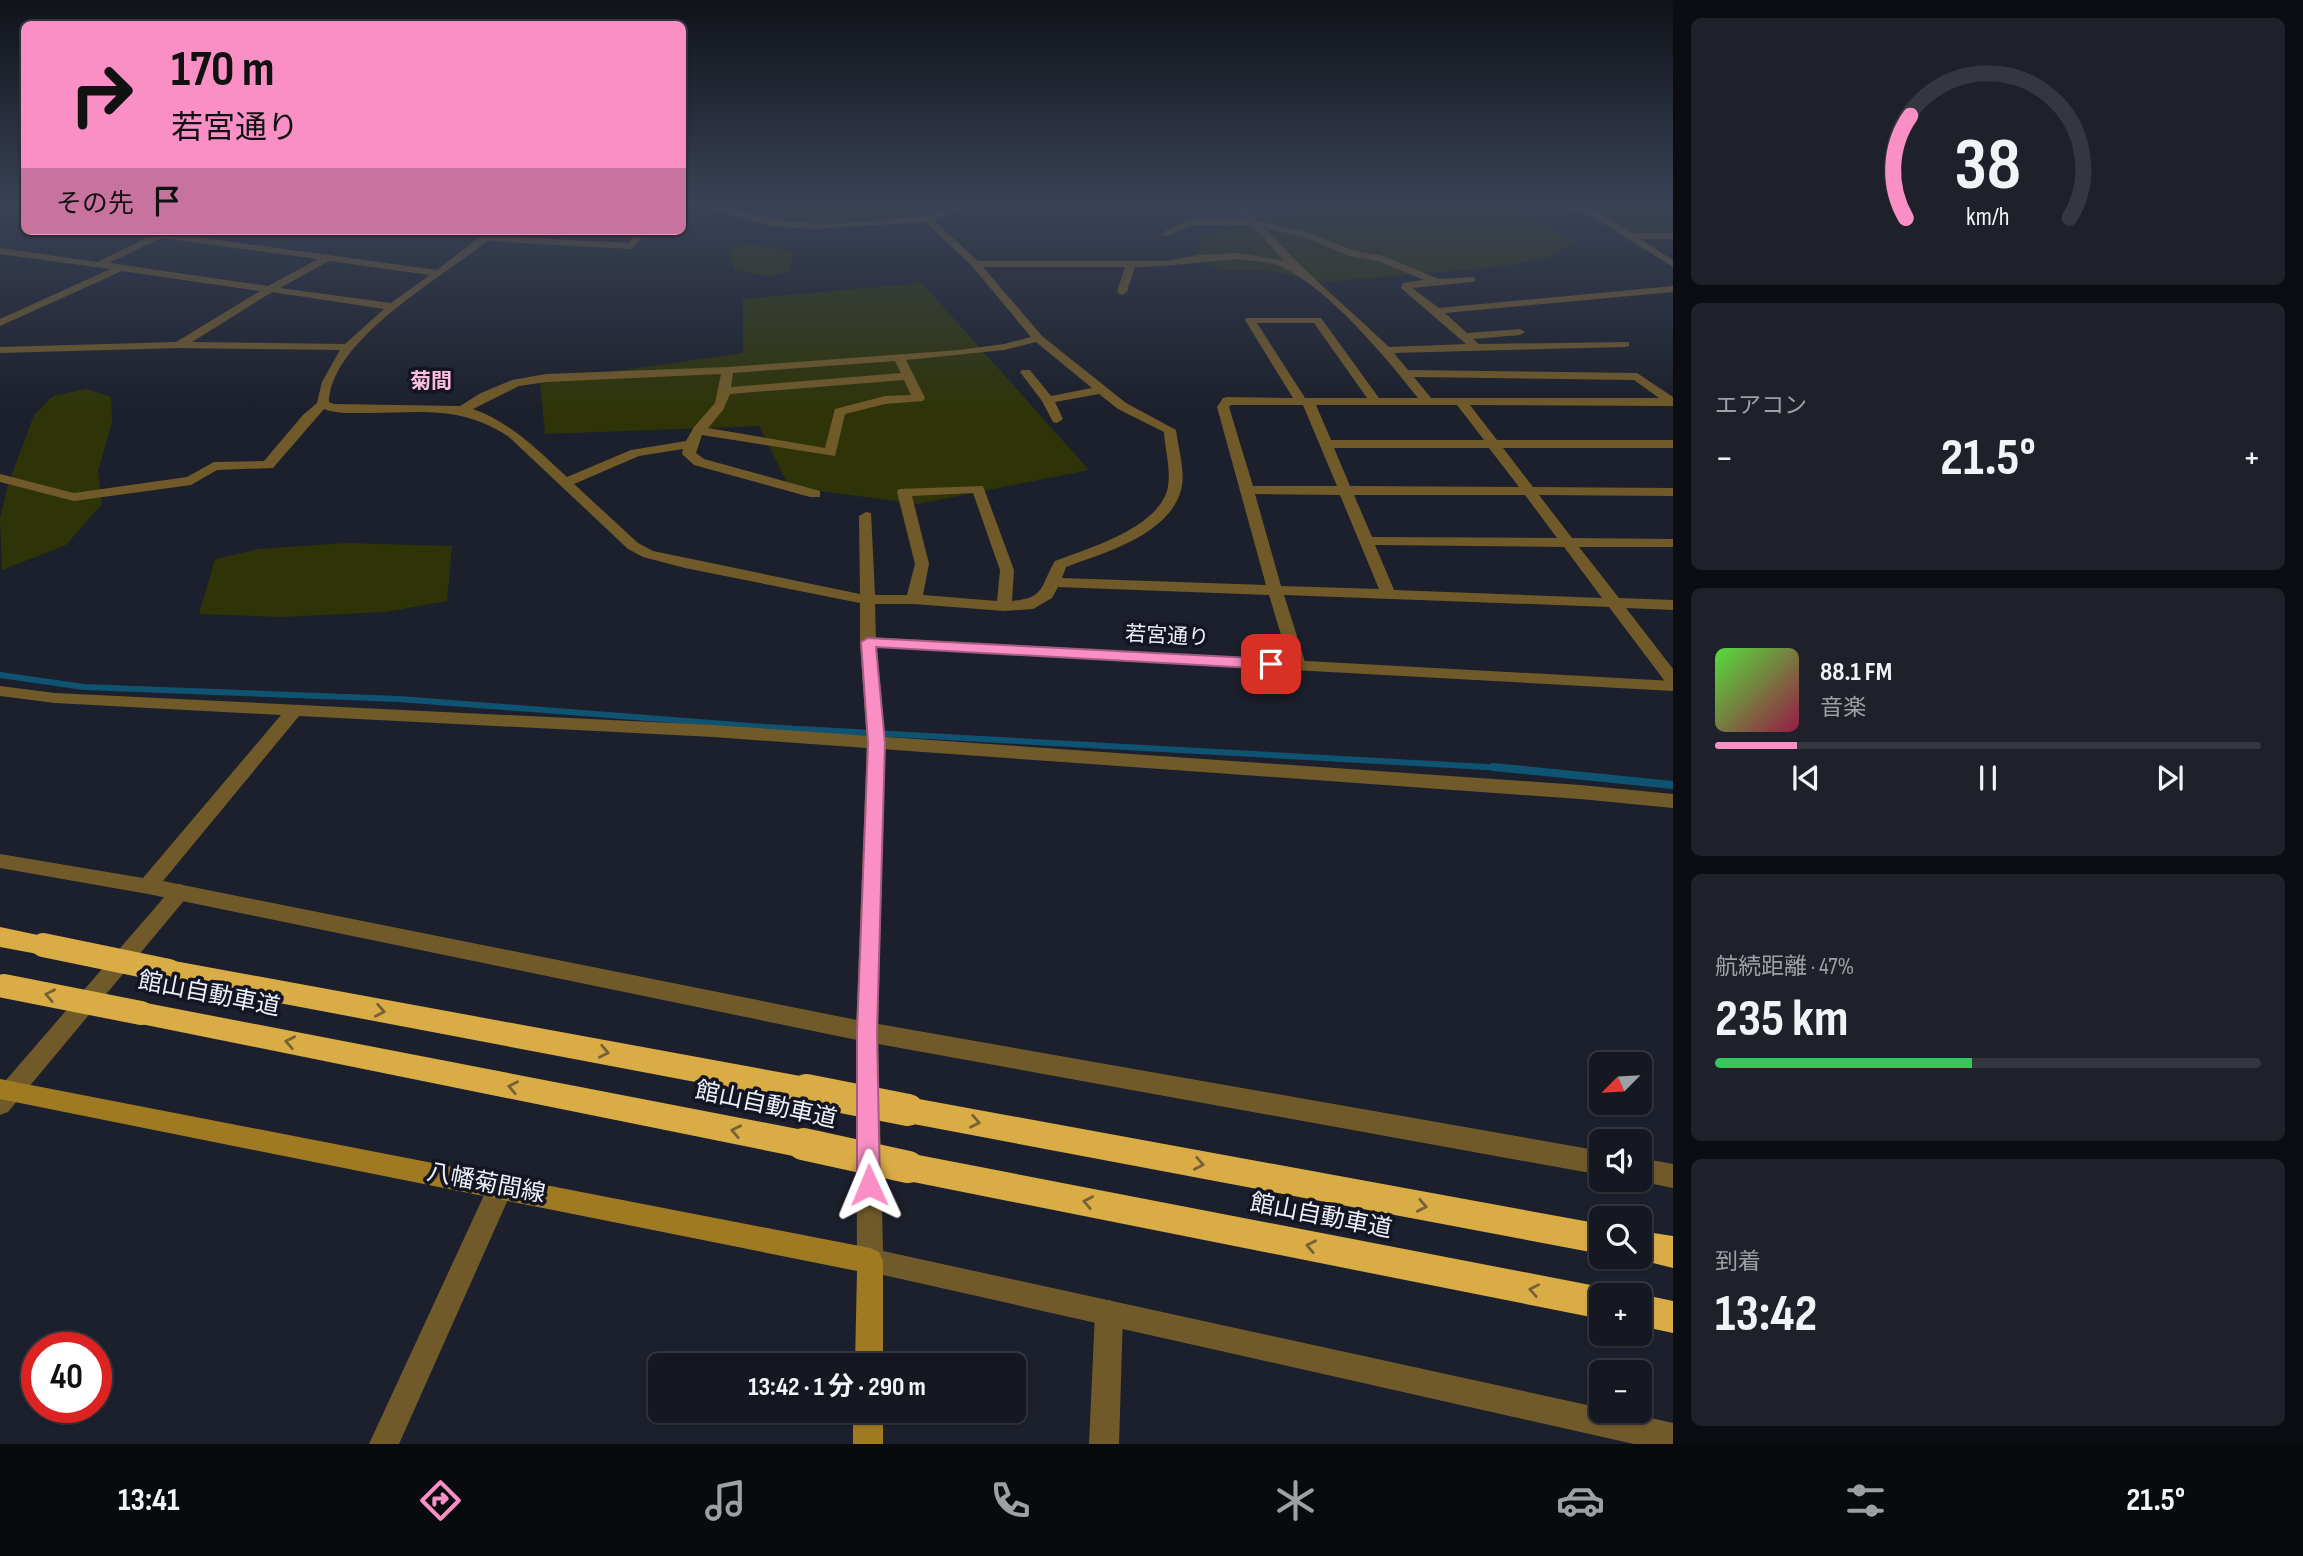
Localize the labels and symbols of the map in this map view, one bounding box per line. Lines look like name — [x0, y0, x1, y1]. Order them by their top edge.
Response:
district label: 菊間 — [410, 369, 452, 394]
street label: 若宮通り — [1124, 621, 1210, 651]
pin — [1241, 634, 1301, 694]
street label: 館山自動車道 — [136, 966, 282, 1022]
one-way arrow — [44, 988, 56, 1003]
one-way arrow — [374, 1002, 386, 1017]
one-way arrow — [284, 1036, 296, 1051]
one-way arrow — [598, 1044, 610, 1059]
north arrow — [1589, 1052, 1652, 1115]
street label: 館山自動車道 — [693, 1076, 839, 1134]
one-way arrow — [507, 1080, 519, 1095]
one-way arrow — [969, 1114, 981, 1129]
one-way arrow — [731, 1125, 743, 1140]
position arrow — [832, 1148, 906, 1222]
one-way arrow — [1193, 1156, 1205, 1171]
street label: 八幡菊間線 — [424, 1157, 548, 1209]
street label: 館山自動車道 — [1248, 1188, 1394, 1244]
one-way arrow — [1082, 1196, 1094, 1211]
one-way arrow — [1416, 1197, 1428, 1212]
one-way arrow — [1305, 1239, 1317, 1254]
one-way arrow — [1528, 1283, 1540, 1298]
speed limit sign: 40 — [21, 1332, 112, 1423]

